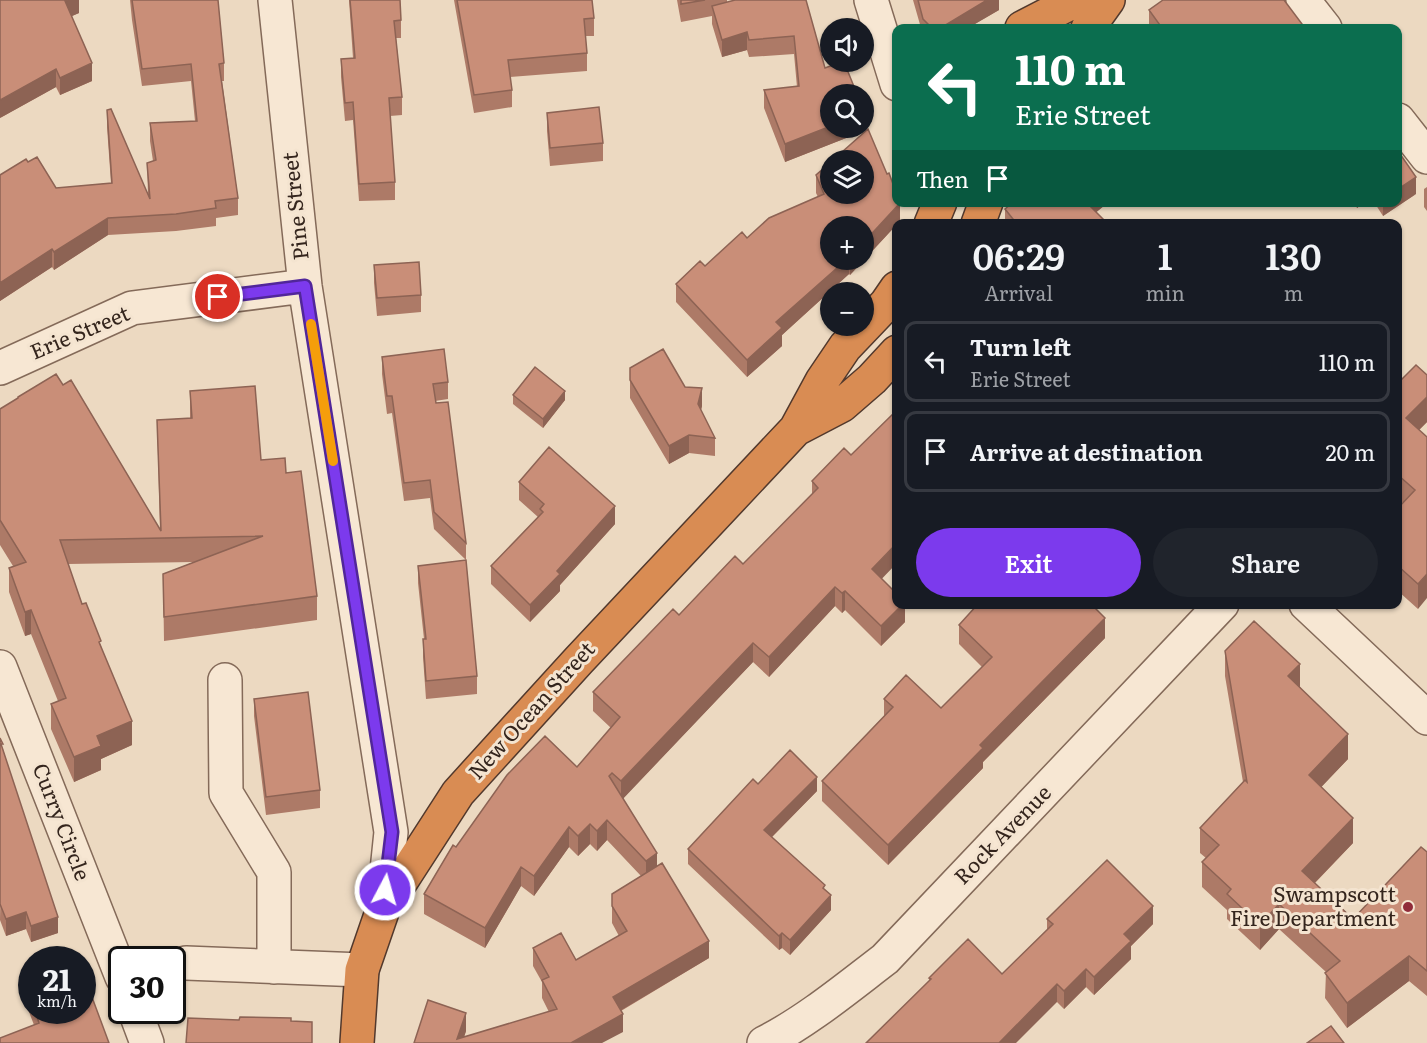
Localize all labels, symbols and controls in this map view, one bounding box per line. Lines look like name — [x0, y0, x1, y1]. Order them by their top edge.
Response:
map controls — [820, 18, 874, 336]
button: sound — [820, 18, 874, 72]
text: 110 m — [1015, 36, 1126, 98]
icon: left — [916, 48, 994, 126]
button: search — [820, 84, 874, 138]
text: Erie Street — [1015, 93, 1151, 133]
street label: Pine Street — [272, 150, 315, 262]
button: layers — [820, 150, 874, 204]
text: Then — [916, 162, 969, 195]
icon: arrive — [981, 162, 1014, 195]
button: + — [820, 216, 874, 270]
text: 06:29 — [973, 228, 1065, 281]
text: 1 — [1158, 228, 1173, 281]
text: 130 — [1265, 228, 1322, 281]
pin — [192, 271, 243, 322]
text: Arrival — [985, 277, 1053, 307]
text: min — [1145, 277, 1185, 307]
text: m — [1284, 277, 1303, 307]
icon: arrive — [201, 280, 234, 313]
button: − — [820, 282, 874, 336]
street label: Erie Street — [24, 296, 134, 366]
text: Turn left — [970, 330, 1071, 363]
icon: left — [919, 345, 952, 378]
text: 110 m — [1319, 345, 1375, 378]
text: Erie Street — [970, 363, 1070, 393]
icon: arrive — [919, 435, 952, 468]
text: Arrive at destination — [970, 435, 1203, 468]
text: 20 m — [1325, 435, 1375, 468]
button: Exit — [916, 528, 1141, 597]
button: Share — [1153, 528, 1378, 597]
street label: New Ocean Street — [460, 633, 601, 785]
street label: Curry Circle — [27, 758, 100, 884]
street label: Rock Avenue — [946, 776, 1057, 890]
position arrow — [353, 858, 417, 922]
place label: Swampscott Fire Department — [1230, 877, 1397, 932]
marker: Swampscott Fire Department — [1401, 900, 1415, 914]
speed limit sign: 30 — [108, 946, 186, 1024]
text: 21 — [43, 956, 71, 1000]
text: km/h — [37, 989, 77, 1012]

